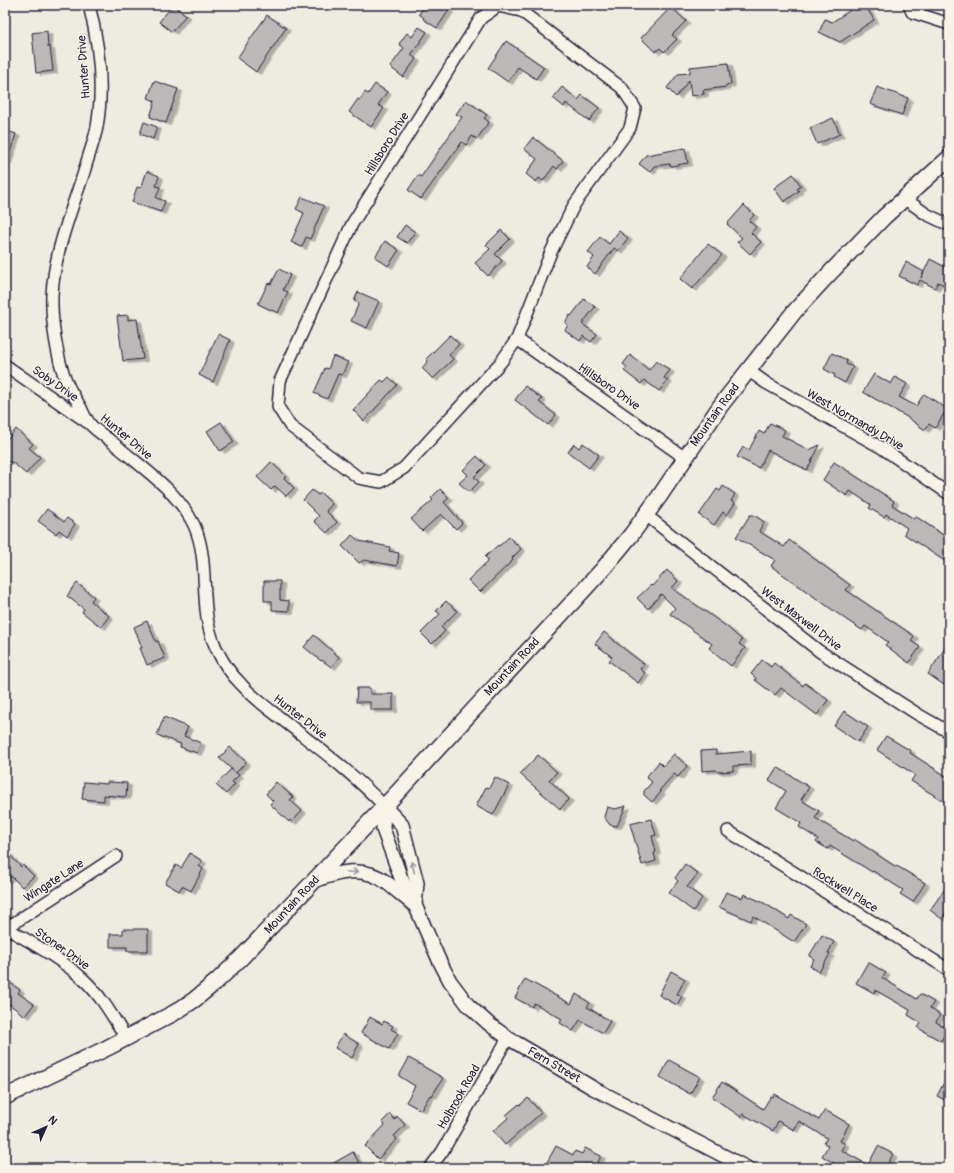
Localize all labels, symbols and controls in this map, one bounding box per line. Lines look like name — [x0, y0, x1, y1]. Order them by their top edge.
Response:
street label: Hunter Drive — [74, 35, 94, 99]
street label: Hillsboro Drive — [362, 109, 412, 178]
street label: Hillsboro Drive — [575, 360, 643, 414]
street label: Soby Drive — [29, 363, 81, 405]
street label: Mountain Road — [687, 380, 743, 450]
street label: West Normandy Drive — [804, 386, 906, 454]
street label: Hunter Drive — [97, 411, 155, 463]
street label: West Maxwell Drive — [758, 584, 844, 654]
street label: Mountain Road — [481, 635, 543, 699]
street label: Hunter Drive — [270, 692, 330, 743]
street label: Wingate Lane — [21, 856, 87, 906]
one-way arrow — [409, 861, 416, 874]
street label: Rockwell Place — [810, 864, 880, 916]
one-way arrow — [345, 868, 358, 876]
street label: Mountain Road — [261, 873, 323, 937]
street label: Stoner Drive — [32, 925, 92, 973]
street label: Fern Street — [525, 1044, 583, 1086]
street label: Holbrook Road — [434, 1062, 484, 1132]
north arrow — [26, 1107, 66, 1147]
text: N — [45, 1113, 60, 1128]

